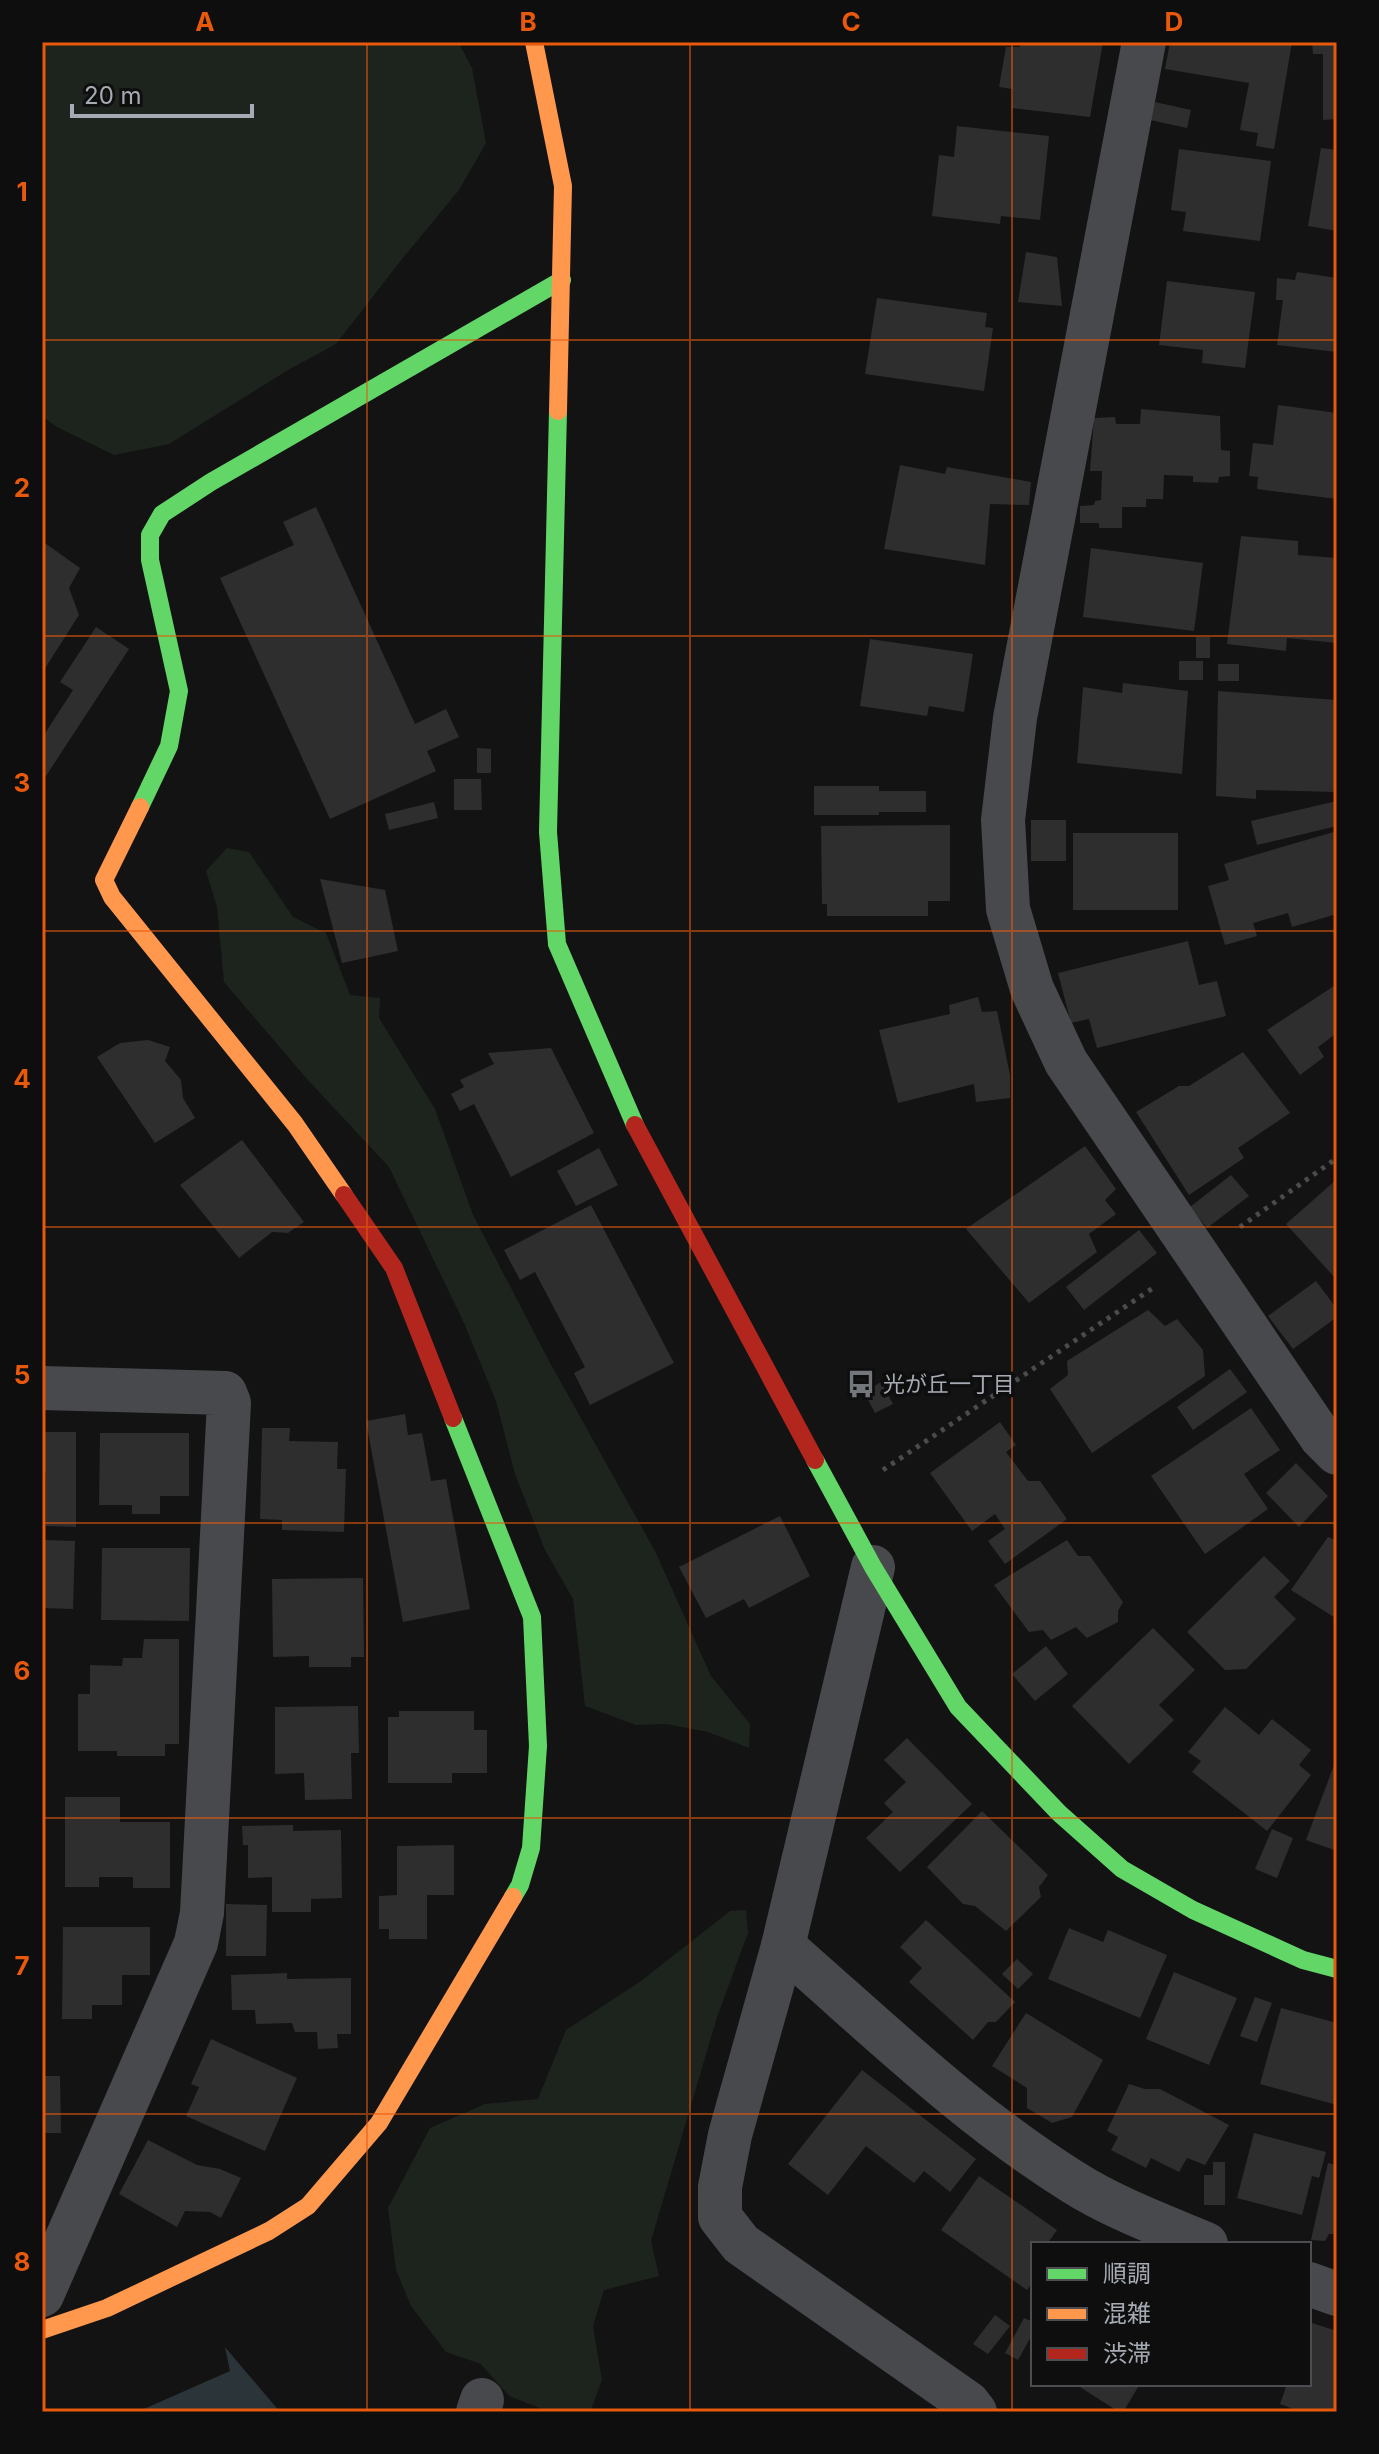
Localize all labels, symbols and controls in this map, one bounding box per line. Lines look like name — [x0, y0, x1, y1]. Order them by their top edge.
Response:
text: A — [195, 6, 215, 37]
text: B — [519, 6, 537, 37]
text: C — [841, 6, 861, 37]
text: D — [1165, 6, 1183, 37]
scale bar — [72, 68, 252, 118]
text: 20 m — [84, 81, 142, 110]
text: 1 — [16, 176, 28, 207]
text: 2 — [14, 472, 30, 503]
text: 3 — [14, 767, 30, 798]
text: 4 — [13, 1063, 31, 1094]
text: 5 — [14, 1359, 30, 1390]
bus stop icon: 光が丘一丁目 — [846, 1369, 876, 1399]
place label: 光が丘一丁目 — [883, 1371, 1015, 1397]
text: 6 — [14, 1655, 30, 1686]
text: 7 — [14, 1950, 30, 1981]
legend — [1031, 2242, 1311, 2386]
text: 8 — [14, 2246, 30, 2277]
text: 順調 — [1103, 2259, 1151, 2288]
text: 混雑 — [1103, 2299, 1151, 2328]
text: 渋滞 — [1103, 2339, 1151, 2368]

